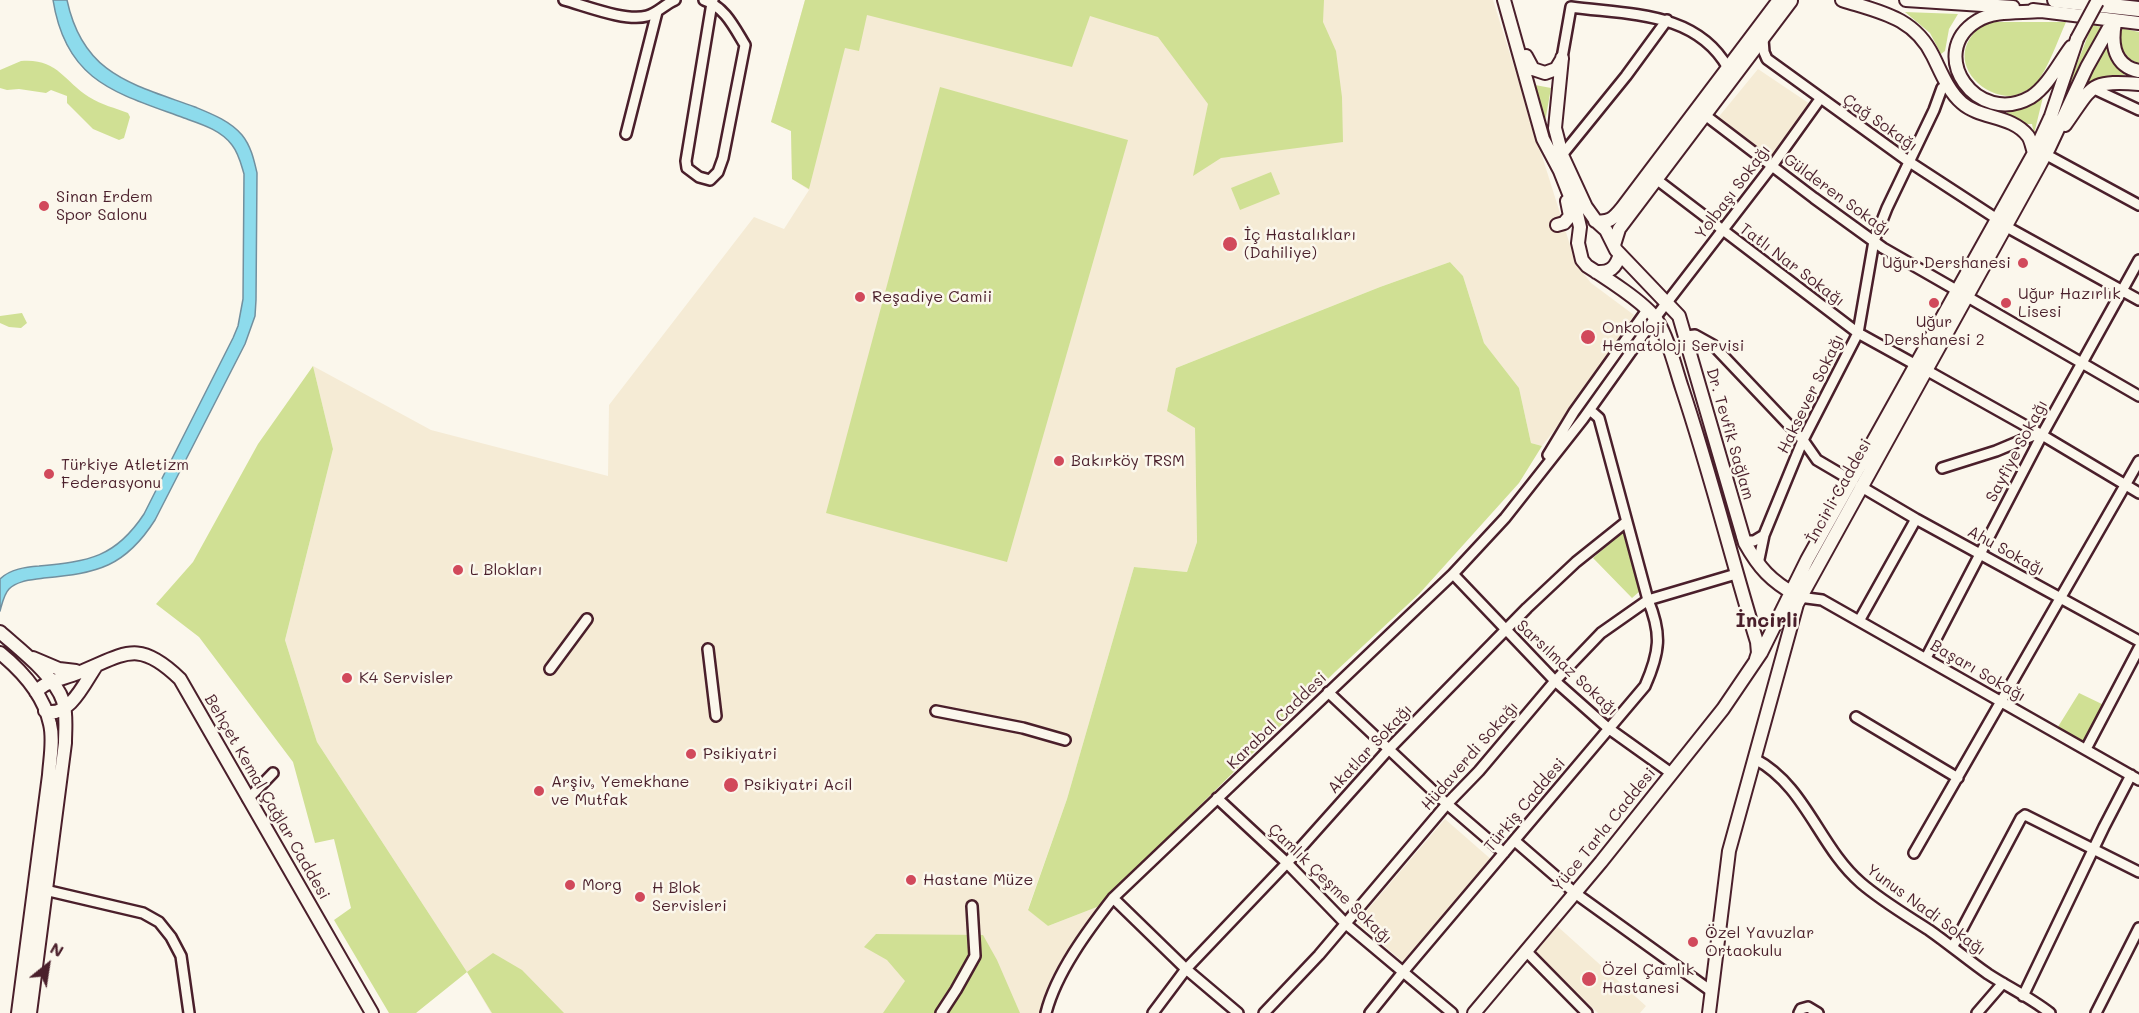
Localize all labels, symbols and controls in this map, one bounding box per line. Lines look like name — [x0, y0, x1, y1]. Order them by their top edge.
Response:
street label: Çağ Sokağı — [1839, 90, 1921, 156]
street label: Yolbaşı Sokağı — [1691, 141, 1775, 243]
street label: Gülderen Sokağı — [1780, 150, 1894, 240]
place label: Sinan Erdem Spor Salonu — [56, 187, 153, 225]
marker: Sinan Erdem Spor Salonu — [37, 199, 51, 213]
street label: Tatlı Nar Sokağı — [1736, 219, 1848, 311]
place label: İç Hastalıkları (Dahiliye) — [1244, 225, 1356, 263]
marker: İç Hastalıkları (Dahiliye) — [1221, 235, 1239, 253]
place label: Uğur Dershanesi — [1882, 253, 2011, 273]
marker: Uğur Dershanesi — [2016, 256, 2030, 270]
place label: Uğur Hazırlık Lisesi — [2018, 284, 2121, 322]
place label: Reşadiye Camii — [872, 287, 992, 307]
marker: Reşadiye Camii — [853, 290, 867, 304]
marker: Uğur Dershanesi 2 — [1927, 296, 1941, 310]
marker: Uğur Hazırlık Lisesi — [1999, 296, 2013, 310]
place label: Uğur Dershanesi 2 — [1883, 312, 1985, 350]
place label: Onkoloji Hematoloji Servisi — [1602, 318, 1744, 356]
marker: Onkoloji Hematoloji Servisi — [1579, 328, 1597, 346]
street label: Haksever Sokağı — [1774, 331, 1848, 457]
street label: Dr. Tevfik Sağlam — [1702, 366, 1758, 502]
street label: Sayfiye Sokağı — [1982, 397, 2052, 505]
street label: İncirli Caddesi — [1802, 435, 1876, 547]
place label: Bakırköy TRSM — [1071, 451, 1185, 471]
marker: Bakırköy TRSM — [1052, 454, 1066, 468]
place label: Türkiye Atletizm Federasyonu — [61, 455, 189, 493]
marker: Türkiye Atletizm Federasyonu — [42, 467, 56, 481]
street label: Ahu Sokağı — [1964, 522, 2048, 580]
place label: L Blokları — [470, 560, 543, 580]
marker: L Blokları — [451, 563, 465, 577]
district label: İncirli — [1736, 609, 1798, 633]
street label: Sarsılmaz Sokağı — [1512, 616, 1622, 720]
street label: Başarı Sokağı — [1927, 636, 2029, 706]
place label: K4 Servisler — [359, 668, 453, 688]
street label: Karabal Caddesi — [1223, 669, 1331, 773]
marker: K4 Servisler — [340, 671, 354, 685]
street label: Behçet Kemal Çağlar Caddesi — [200, 691, 334, 903]
street label: Hüdaverdi Sokağı — [1417, 698, 1523, 814]
street label: Akatlar Sokağı — [1324, 700, 1416, 798]
place label: Psikiyatri — [703, 744, 777, 764]
marker: Psikiyatri — [684, 747, 698, 761]
street label: Türkiş Caddesi — [1480, 754, 1570, 856]
street label: Yüce Tarla Caddesi — [1548, 764, 1660, 896]
place label: Arşiv, Yemekhane ve Mutfak — [551, 772, 689, 810]
place label: Psikiyatri Acil — [744, 775, 853, 795]
marker: Psikiyatri Acil — [722, 776, 740, 794]
marker: Arşiv, Yemekhane ve Mutfak — [532, 784, 546, 798]
street label: Çamlık Çeşme Sokağı — [1264, 820, 1396, 948]
street label: Yunus Nadi Sokağı — [1863, 860, 1989, 960]
place label: Hastane Müze — [923, 870, 1033, 890]
marker: Hastane Müze — [904, 873, 918, 887]
place label: Morg — [582, 875, 622, 895]
marker: Morg — [563, 878, 577, 892]
place label: H Blok Servisleri — [652, 878, 727, 916]
marker: H Blok Servisleri — [633, 890, 647, 904]
place label: Özel Yavuzlar Ortaokulu — [1705, 923, 1814, 961]
north arrow — [18, 935, 78, 995]
marker: Özel Yavuzlar Ortaokulu — [1686, 935, 1700, 949]
text: N — [47, 937, 68, 961]
place label: Özel Çamlık Hastanesi — [1602, 960, 1694, 998]
marker: Özel Çamlık Hastanesi — [1580, 970, 1598, 988]

